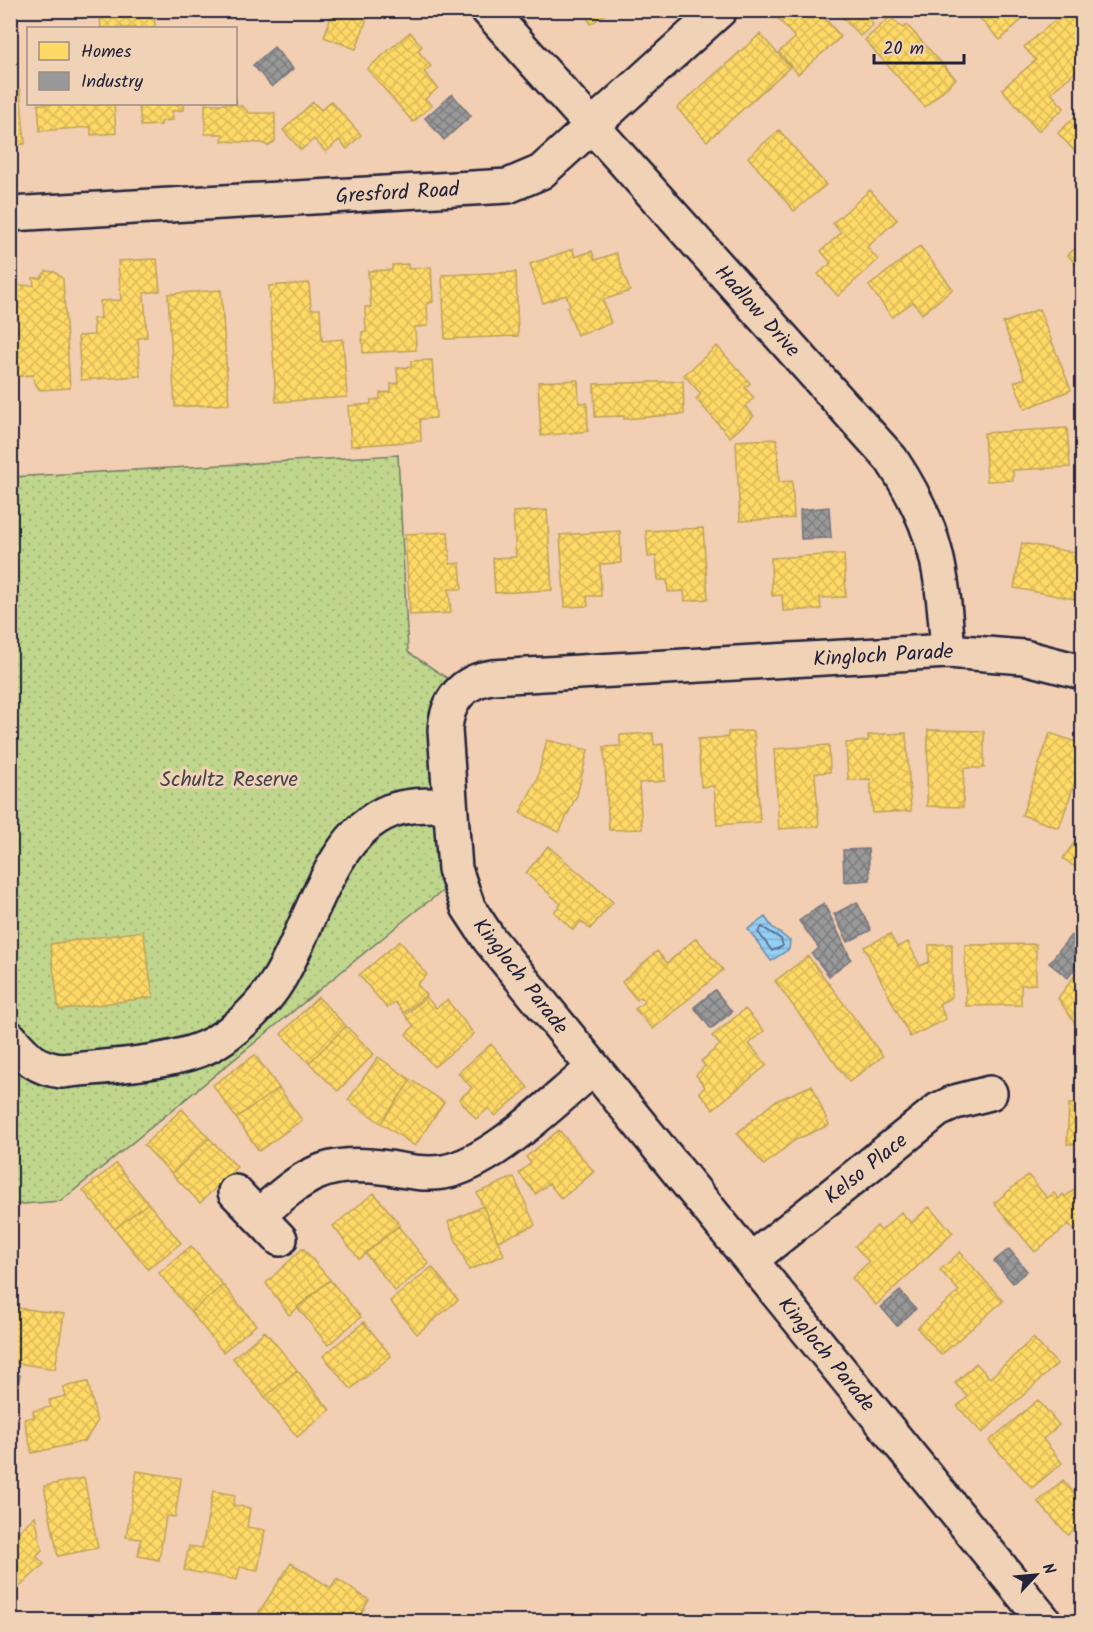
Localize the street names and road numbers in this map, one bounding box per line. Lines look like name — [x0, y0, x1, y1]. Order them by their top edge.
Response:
street label: Gresford Road — [335, 174, 461, 214]
street label: Hadlow Drive — [706, 258, 808, 366]
street label: Kingloch Parade — [812, 636, 955, 677]
street label: Kingloch Parade — [464, 912, 576, 1043]
street label: Kelso Place — [818, 1125, 916, 1213]
street label: Kingloch Parade — [769, 1290, 883, 1420]

